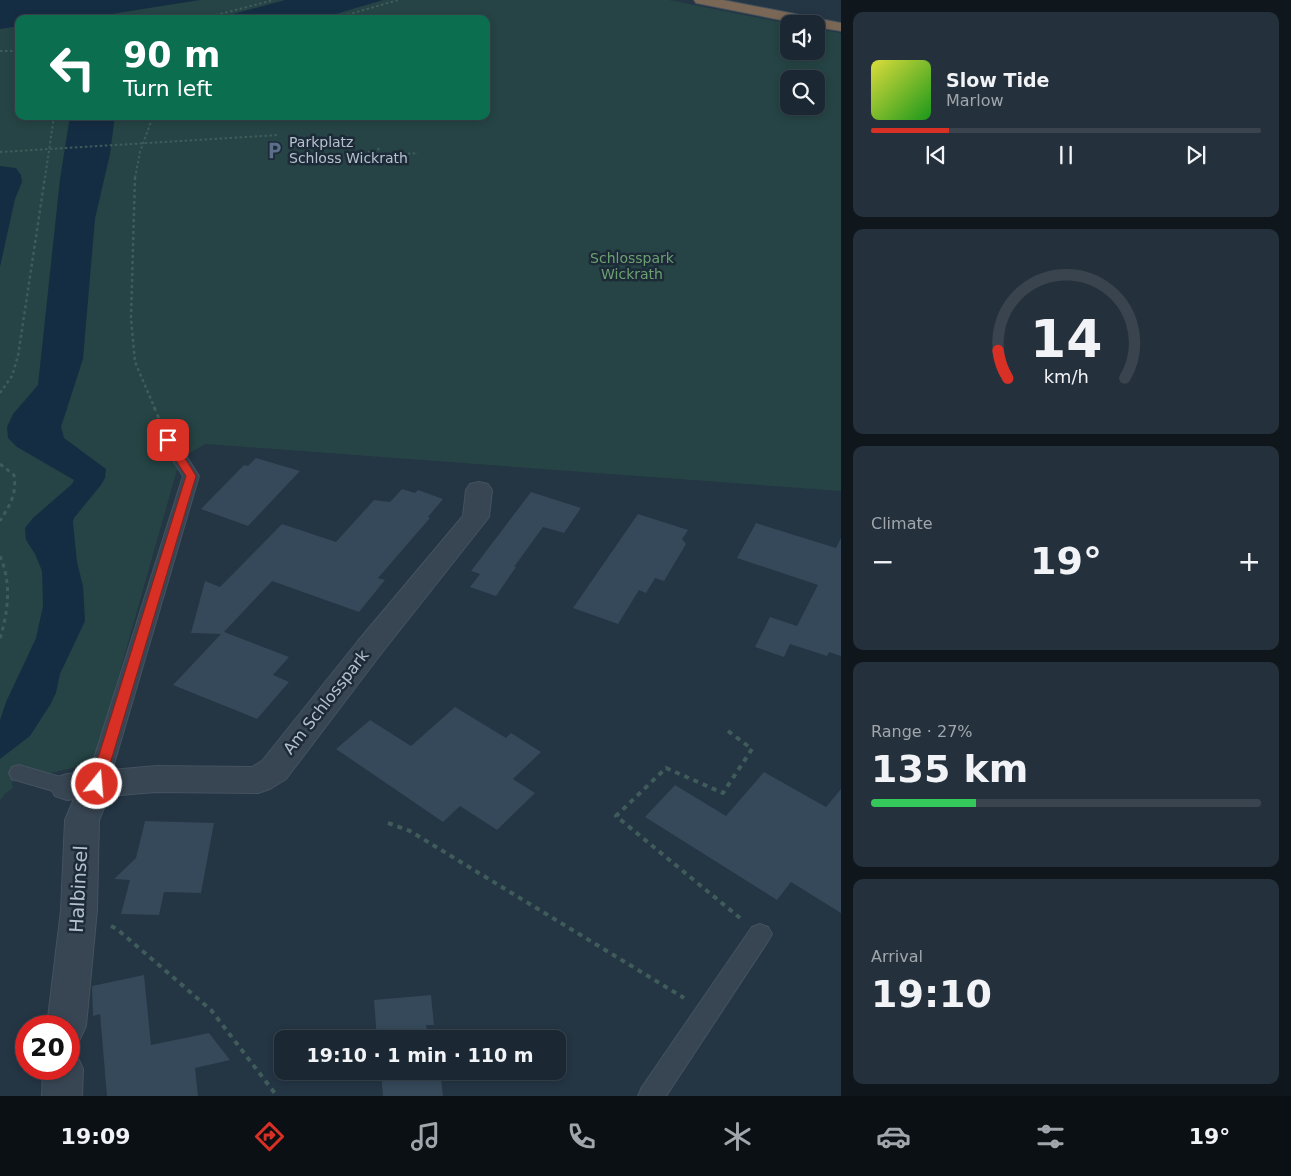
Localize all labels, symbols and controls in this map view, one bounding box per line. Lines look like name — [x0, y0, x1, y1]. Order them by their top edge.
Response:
map controls — [780, 15, 825, 115]
button: sound — [780, 15, 825, 60]
icon: left — [40, 35, 105, 100]
text: 90 m — [123, 35, 220, 75]
text: Slow Tide — [946, 69, 1049, 91]
button: search — [780, 70, 825, 115]
text: Turn left — [123, 76, 212, 101]
text: Marlow — [946, 91, 1004, 110]
place label: Parkplatz Schloss Wickrath — [289, 134, 408, 166]
parking icon: Parkplatz Schloss Wickrath — [265, 140, 285, 160]
icon: previous — [922, 141, 950, 169]
icon: pause — [1052, 141, 1080, 169]
icon: next — [1182, 141, 1210, 169]
park label: Schlosspark Wickrath — [590, 250, 675, 282]
text: 14 — [1030, 309, 1102, 369]
text: km/h — [1043, 366, 1089, 387]
pin — [147, 419, 189, 461]
icon: arrive — [154, 426, 182, 454]
text: Climate — [871, 514, 933, 533]
text: 19° — [1030, 539, 1102, 583]
text: − — [871, 545, 894, 578]
text: + — [1238, 545, 1261, 578]
street label: Am Schlosspark — [279, 645, 373, 758]
text: Range · 27% — [871, 722, 973, 741]
text: 135 km — [871, 747, 1028, 791]
position arrow — [70, 757, 122, 809]
street label: Halbinsel — [65, 845, 91, 933]
text: Arrival — [871, 947, 923, 966]
text: 19:10 — [871, 972, 992, 1016]
speed limit sign: 20 — [15, 1015, 80, 1080]
text: 19:10 · 1 min · 110 m — [306, 1044, 534, 1066]
icon: directions — [252, 1119, 287, 1154]
icon: music — [408, 1119, 443, 1154]
icon: phone — [564, 1119, 599, 1154]
icon: climate — [720, 1119, 755, 1154]
icon: car — [876, 1119, 911, 1154]
icon: filters — [1033, 1119, 1068, 1154]
text: 19:09 — [61, 1124, 131, 1149]
text: 19° — [1189, 1124, 1230, 1149]

